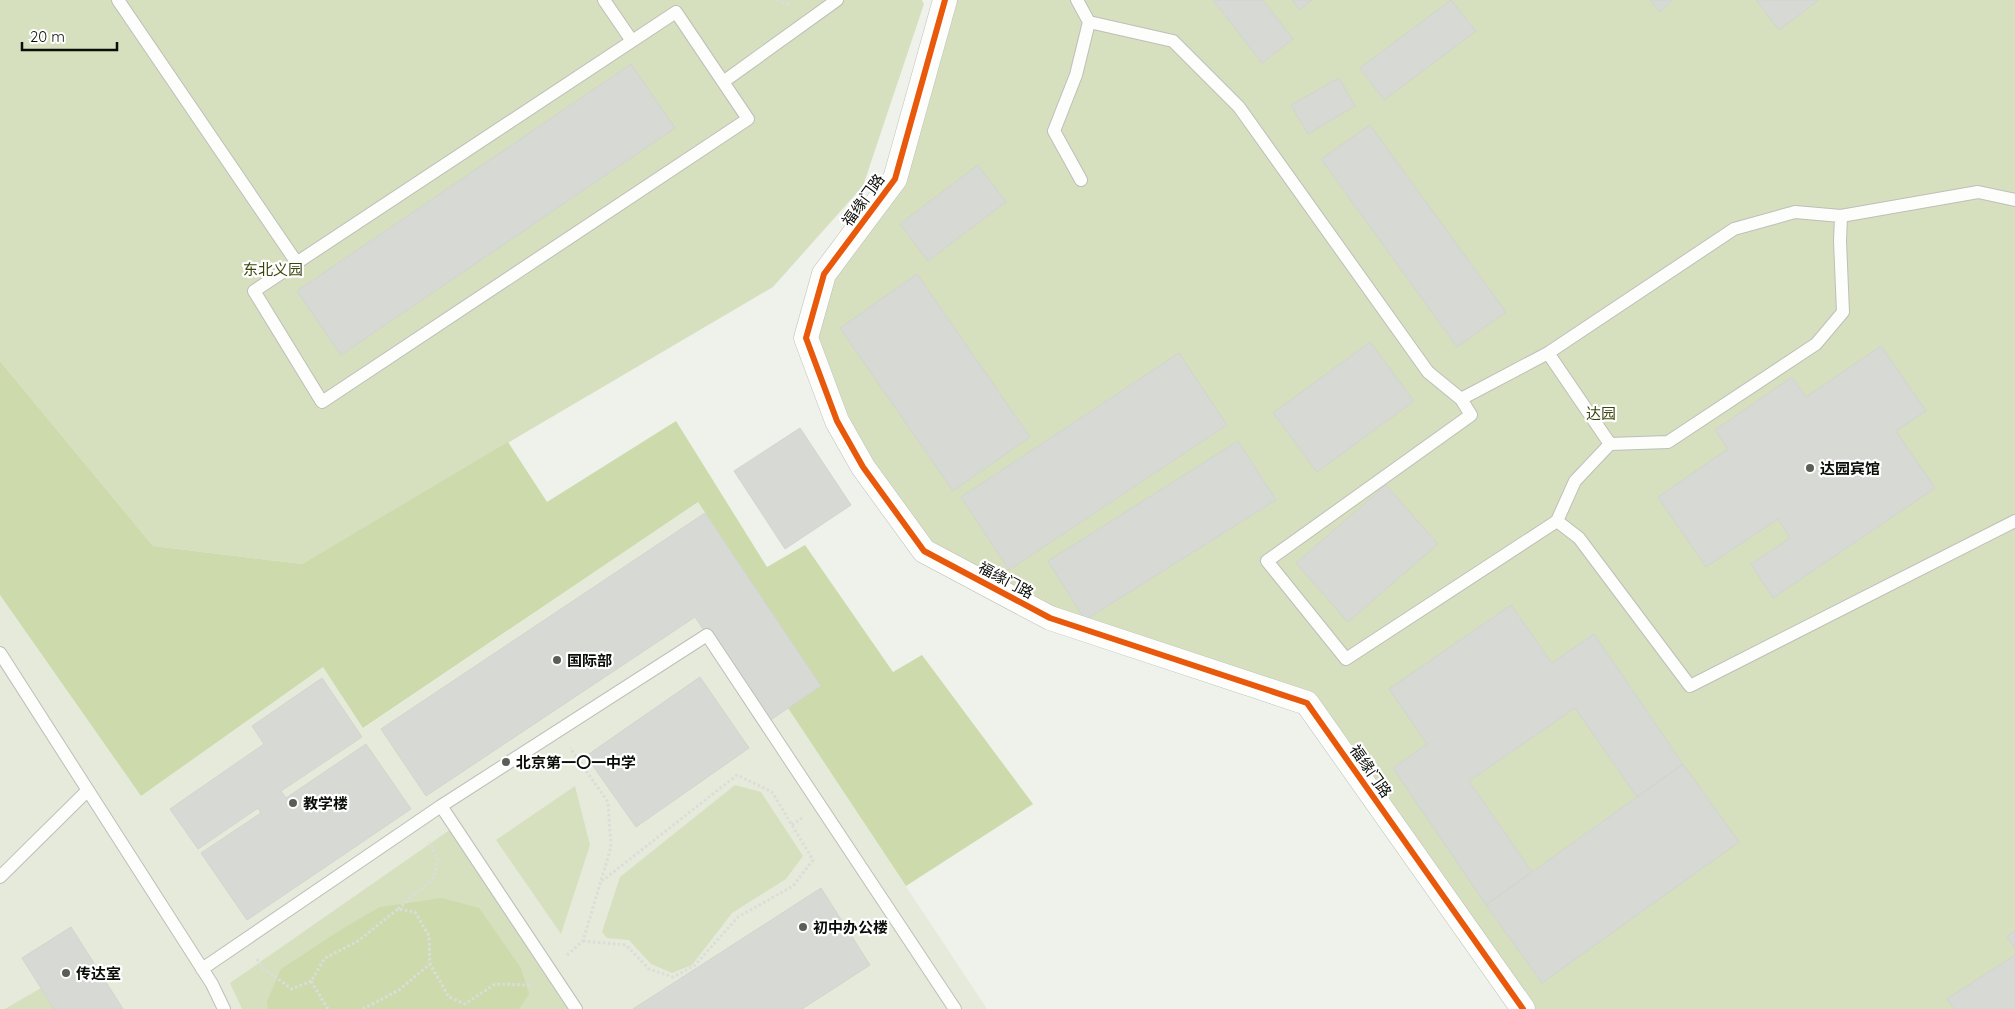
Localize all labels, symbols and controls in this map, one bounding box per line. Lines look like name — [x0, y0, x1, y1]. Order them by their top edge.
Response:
scale bar — [22, 20, 118, 52]
text: 20 m — [30, 27, 65, 46]
street label: 福缘门路 — [838, 170, 888, 230]
park label: 东北义园 — [243, 260, 303, 279]
park label: 达园 — [1586, 404, 1616, 423]
place label: 达园宾馆 — [1820, 459, 1880, 478]
marker: 达园宾馆 — [1804, 462, 1816, 474]
street label: 福缘门路 — [975, 558, 1037, 602]
place label: 国际部 — [567, 651, 612, 670]
marker: 国际部 — [551, 654, 563, 666]
street label: 福缘门路 — [1346, 741, 1396, 801]
place label: 北京第一〇一中学 — [516, 753, 636, 772]
marker: 北京第一〇一中学 — [500, 756, 512, 768]
place label: 教学楼 — [303, 794, 348, 813]
marker: 教学楼 — [287, 797, 299, 809]
place label: 初中办公楼 — [813, 918, 888, 937]
marker: 初中办公楼 — [797, 921, 809, 933]
place label: 传达室 — [76, 964, 121, 983]
marker: 传达室 — [60, 967, 72, 979]

